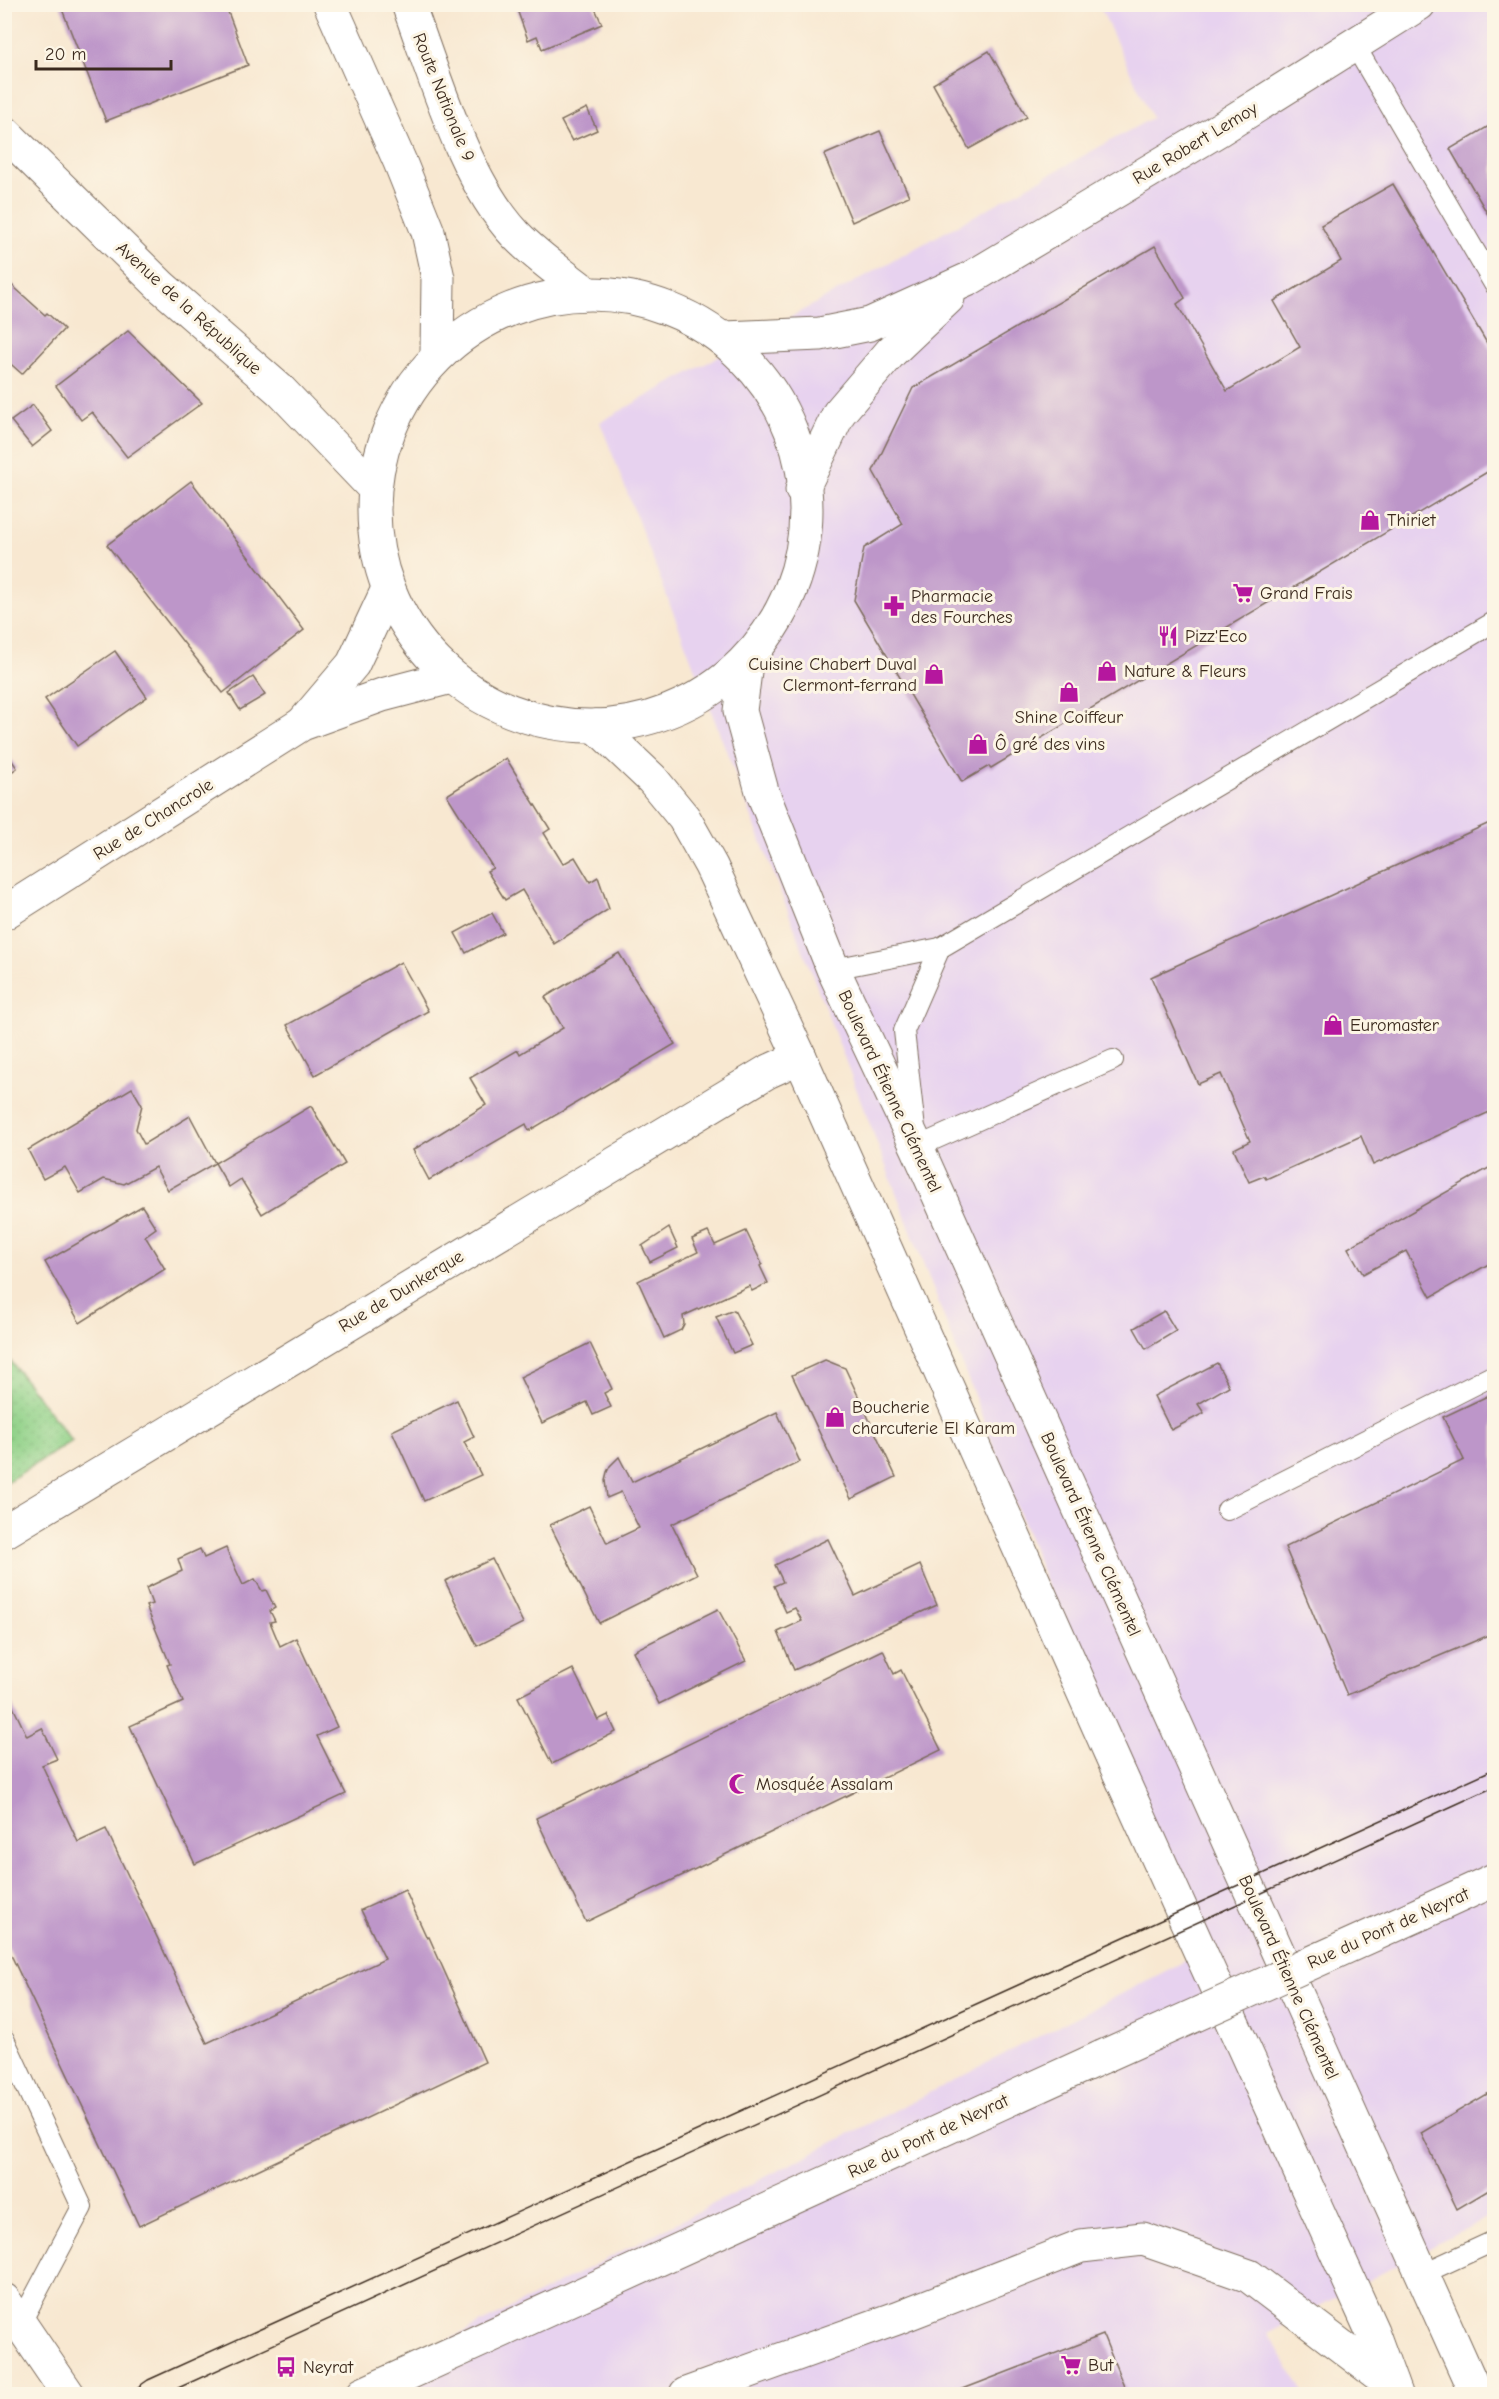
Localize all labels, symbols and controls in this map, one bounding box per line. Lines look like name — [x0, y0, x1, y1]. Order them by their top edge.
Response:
street label: Route Nationale 9 — [408, 30, 479, 164]
scale bar — [36, 33, 171, 71]
text: 20 m — [45, 44, 86, 65]
street label: Rue Robert Lemoy — [1129, 97, 1262, 189]
street label: Avenue de la République — [112, 238, 266, 379]
shop icon: Thiriet — [1358, 508, 1382, 532]
place label: Thiriet — [1387, 510, 1436, 531]
supermarket icon: Grand Frais — [1231, 581, 1255, 605]
place label: Grand Frais — [1260, 583, 1353, 604]
place label: Pharmacie des Fourches — [911, 586, 1013, 628]
pharmacy icon: Pharmacie des Fourches — [882, 594, 906, 618]
restaurant icon: Pizz'Eco — [1156, 624, 1180, 648]
place label: Pizz'Eco — [1185, 626, 1247, 647]
place label: Cuisine Chabert Duval Clermont-ferrand — [748, 654, 917, 696]
shop icon: Nature & Fleurs — [1095, 659, 1119, 683]
place label: Nature & Fleurs — [1124, 661, 1246, 682]
shop icon: Cuisine Chabert Duval Clermont-ferrand — [922, 662, 946, 686]
shop icon: Shine Coiffeur — [1057, 680, 1081, 704]
place label: Shine Coiffeur — [1015, 707, 1124, 728]
shop icon: Ô gré des vins — [966, 732, 990, 756]
place label: Ô gré des vins — [995, 733, 1105, 755]
street label: Rue de Chancrole — [89, 774, 217, 865]
street label: Boulevard Étienne Clémentel — [833, 986, 947, 1196]
shop icon: Euromaster — [1321, 1013, 1345, 1037]
place label: Euromaster — [1350, 1015, 1440, 1036]
street label: Rue de Dunkerque — [335, 1246, 467, 1337]
place label: Boucherie charcuterie El Karam — [852, 1397, 1015, 1439]
shop icon: Boucherie charcuterie El Karam — [823, 1405, 847, 1429]
street label: Boulevard Étienne Clémentel — [1036, 1429, 1146, 1639]
mosque icon: Mosquée Assalam — [727, 1772, 751, 1796]
place label: Mosquée Assalam — [756, 1774, 893, 1795]
street label: Boulevard Étienne Clémentel — [1234, 1872, 1344, 2082]
street label: Rue du Pont de Neyrat — [1304, 1883, 1473, 1974]
street label: Rue du Pont de Neyrat — [845, 2090, 1012, 2183]
supermarket icon: But — [1059, 2353, 1083, 2377]
bus stop icon: Neyrat — [274, 2355, 298, 2379]
place label: But — [1088, 2355, 1114, 2376]
place label: Neyrat — [303, 2357, 354, 2378]

